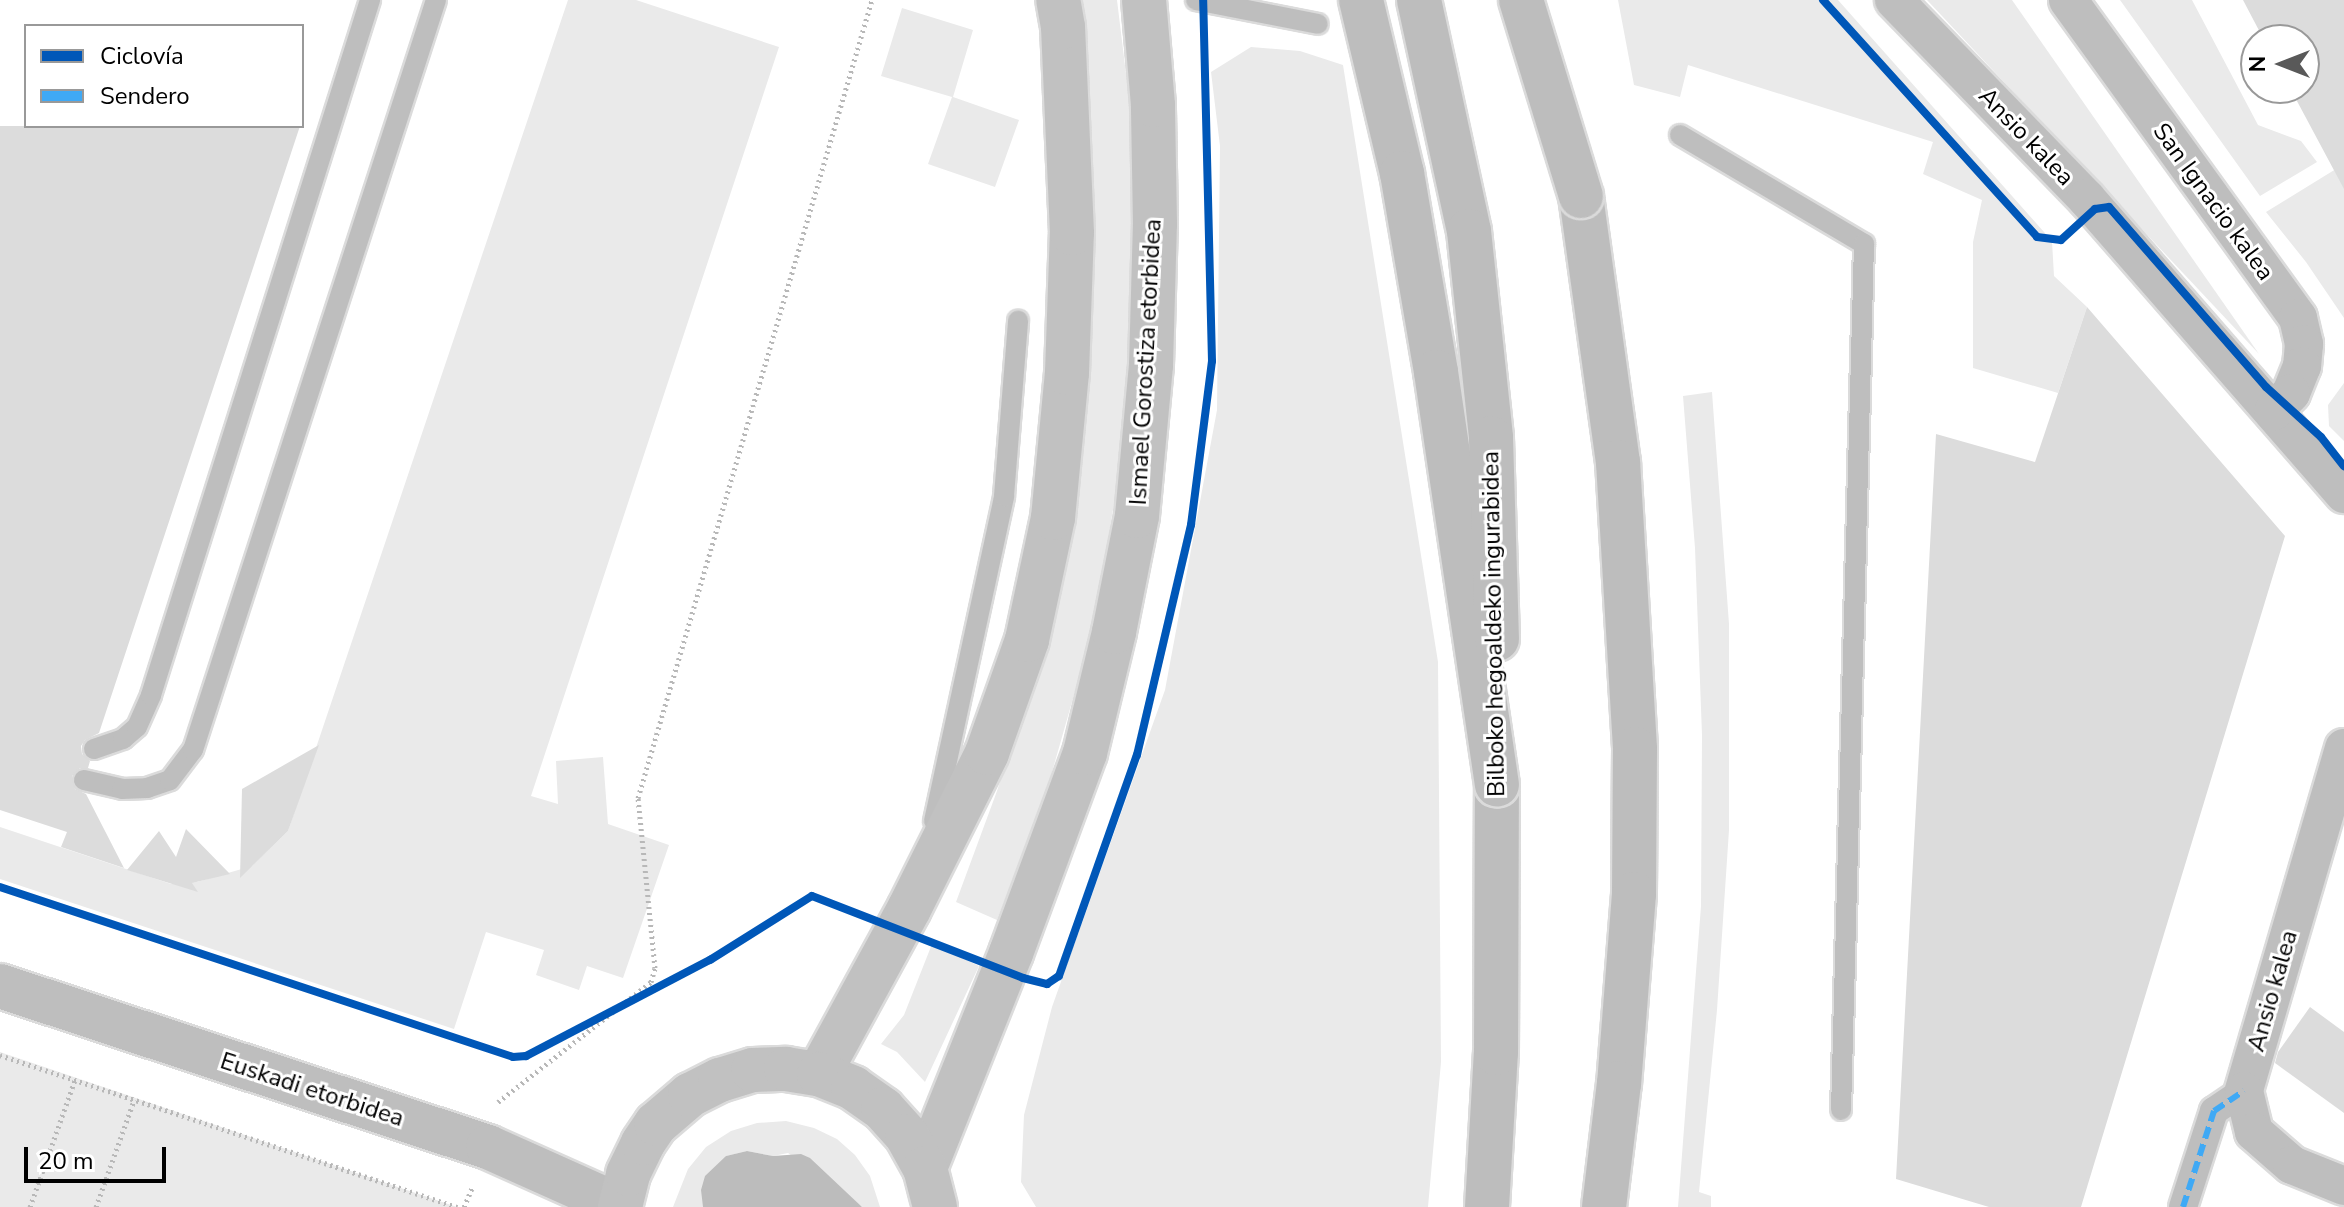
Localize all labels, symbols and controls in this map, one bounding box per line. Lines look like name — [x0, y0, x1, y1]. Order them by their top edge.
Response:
legend — [24, 24, 304, 128]
north arrow — [2240, 24, 2320, 104]
text: Ciclovía — [100, 40, 184, 72]
text: N — [2243, 56, 2273, 72]
text: Sendero — [100, 80, 190, 112]
street label: Ansio kalea — [1972, 82, 2080, 192]
street label: San Ignacio kalea — [2146, 118, 2280, 286]
street label: Ismael Gorostiza etorbidea — [1124, 218, 1168, 506]
street label: Bilboko hegoaldeko ingurabidea — [1477, 451, 1511, 797]
street label: Ansio kalea — [2242, 927, 2304, 1055]
street label: Euskadi etorbidea — [217, 1047, 407, 1133]
scale bar — [28, 1131, 170, 1181]
text: 20 m — [38, 1145, 94, 1177]

